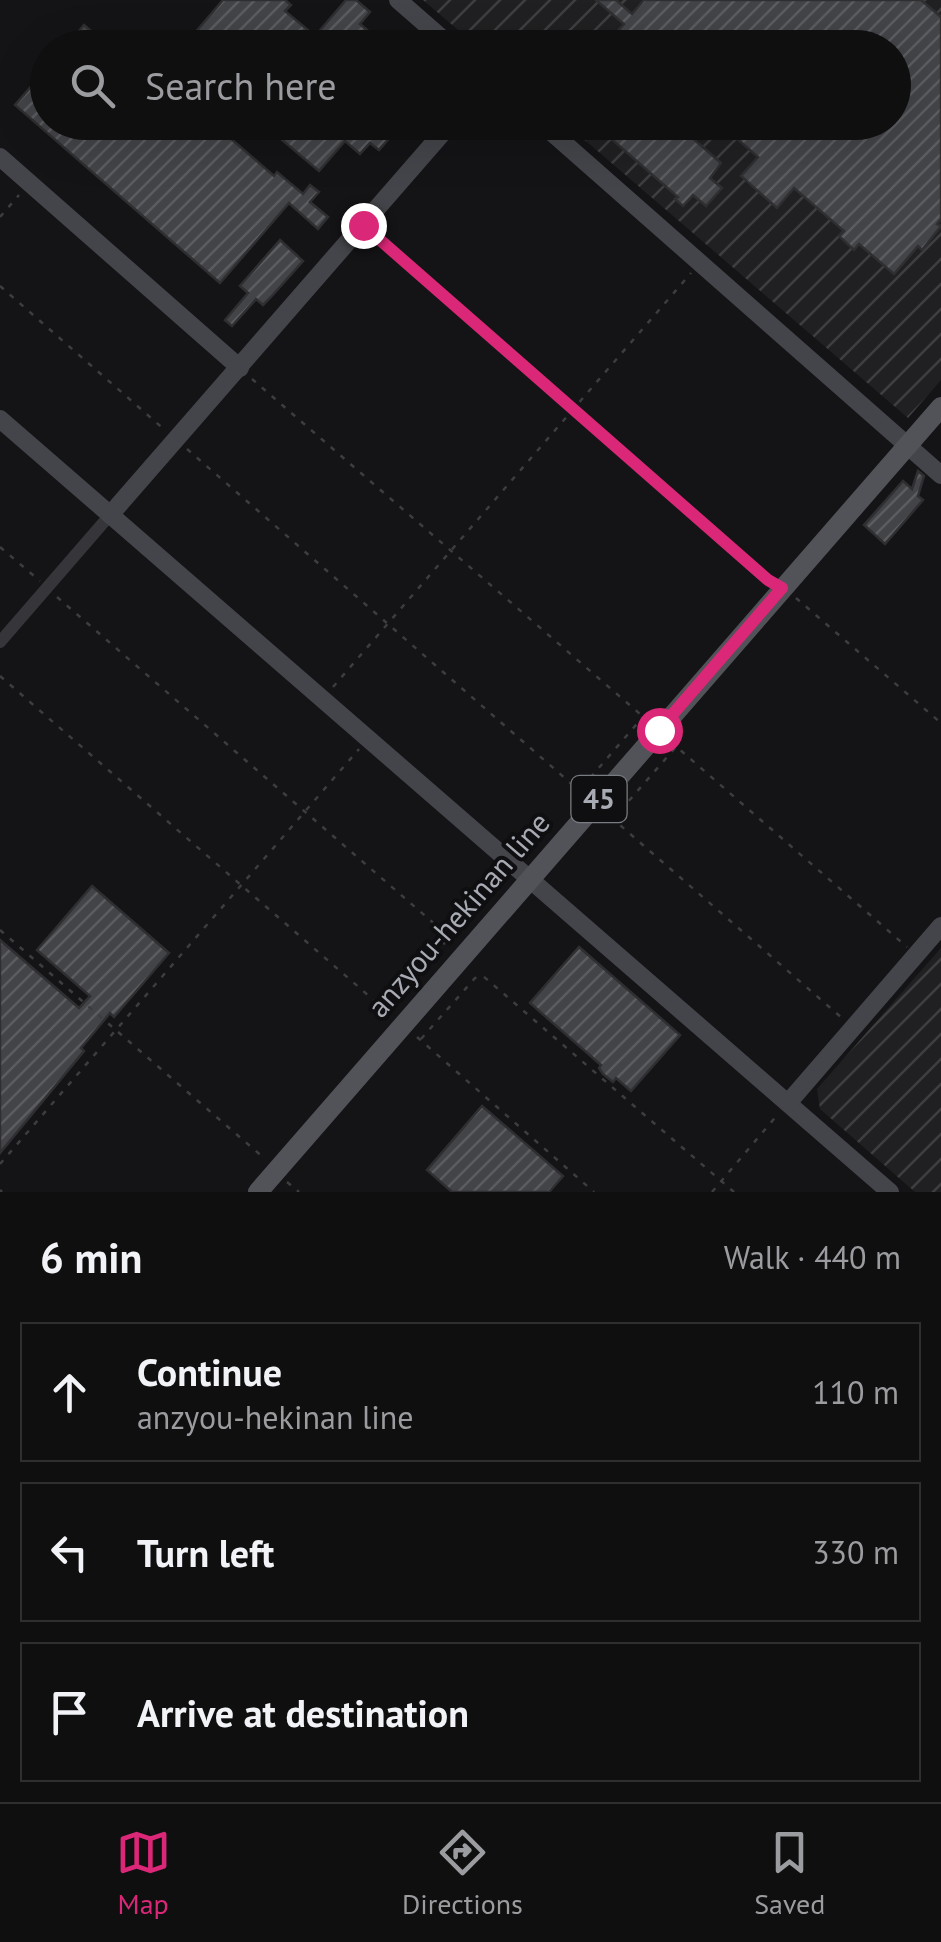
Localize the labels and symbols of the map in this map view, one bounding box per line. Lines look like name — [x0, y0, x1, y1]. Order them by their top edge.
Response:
route end — [341, 203, 387, 249]
route start — [637, 708, 683, 754]
road number: 45 — [572, 776, 626, 822]
street label: anzyou-hekinan line — [358, 803, 558, 1025]

